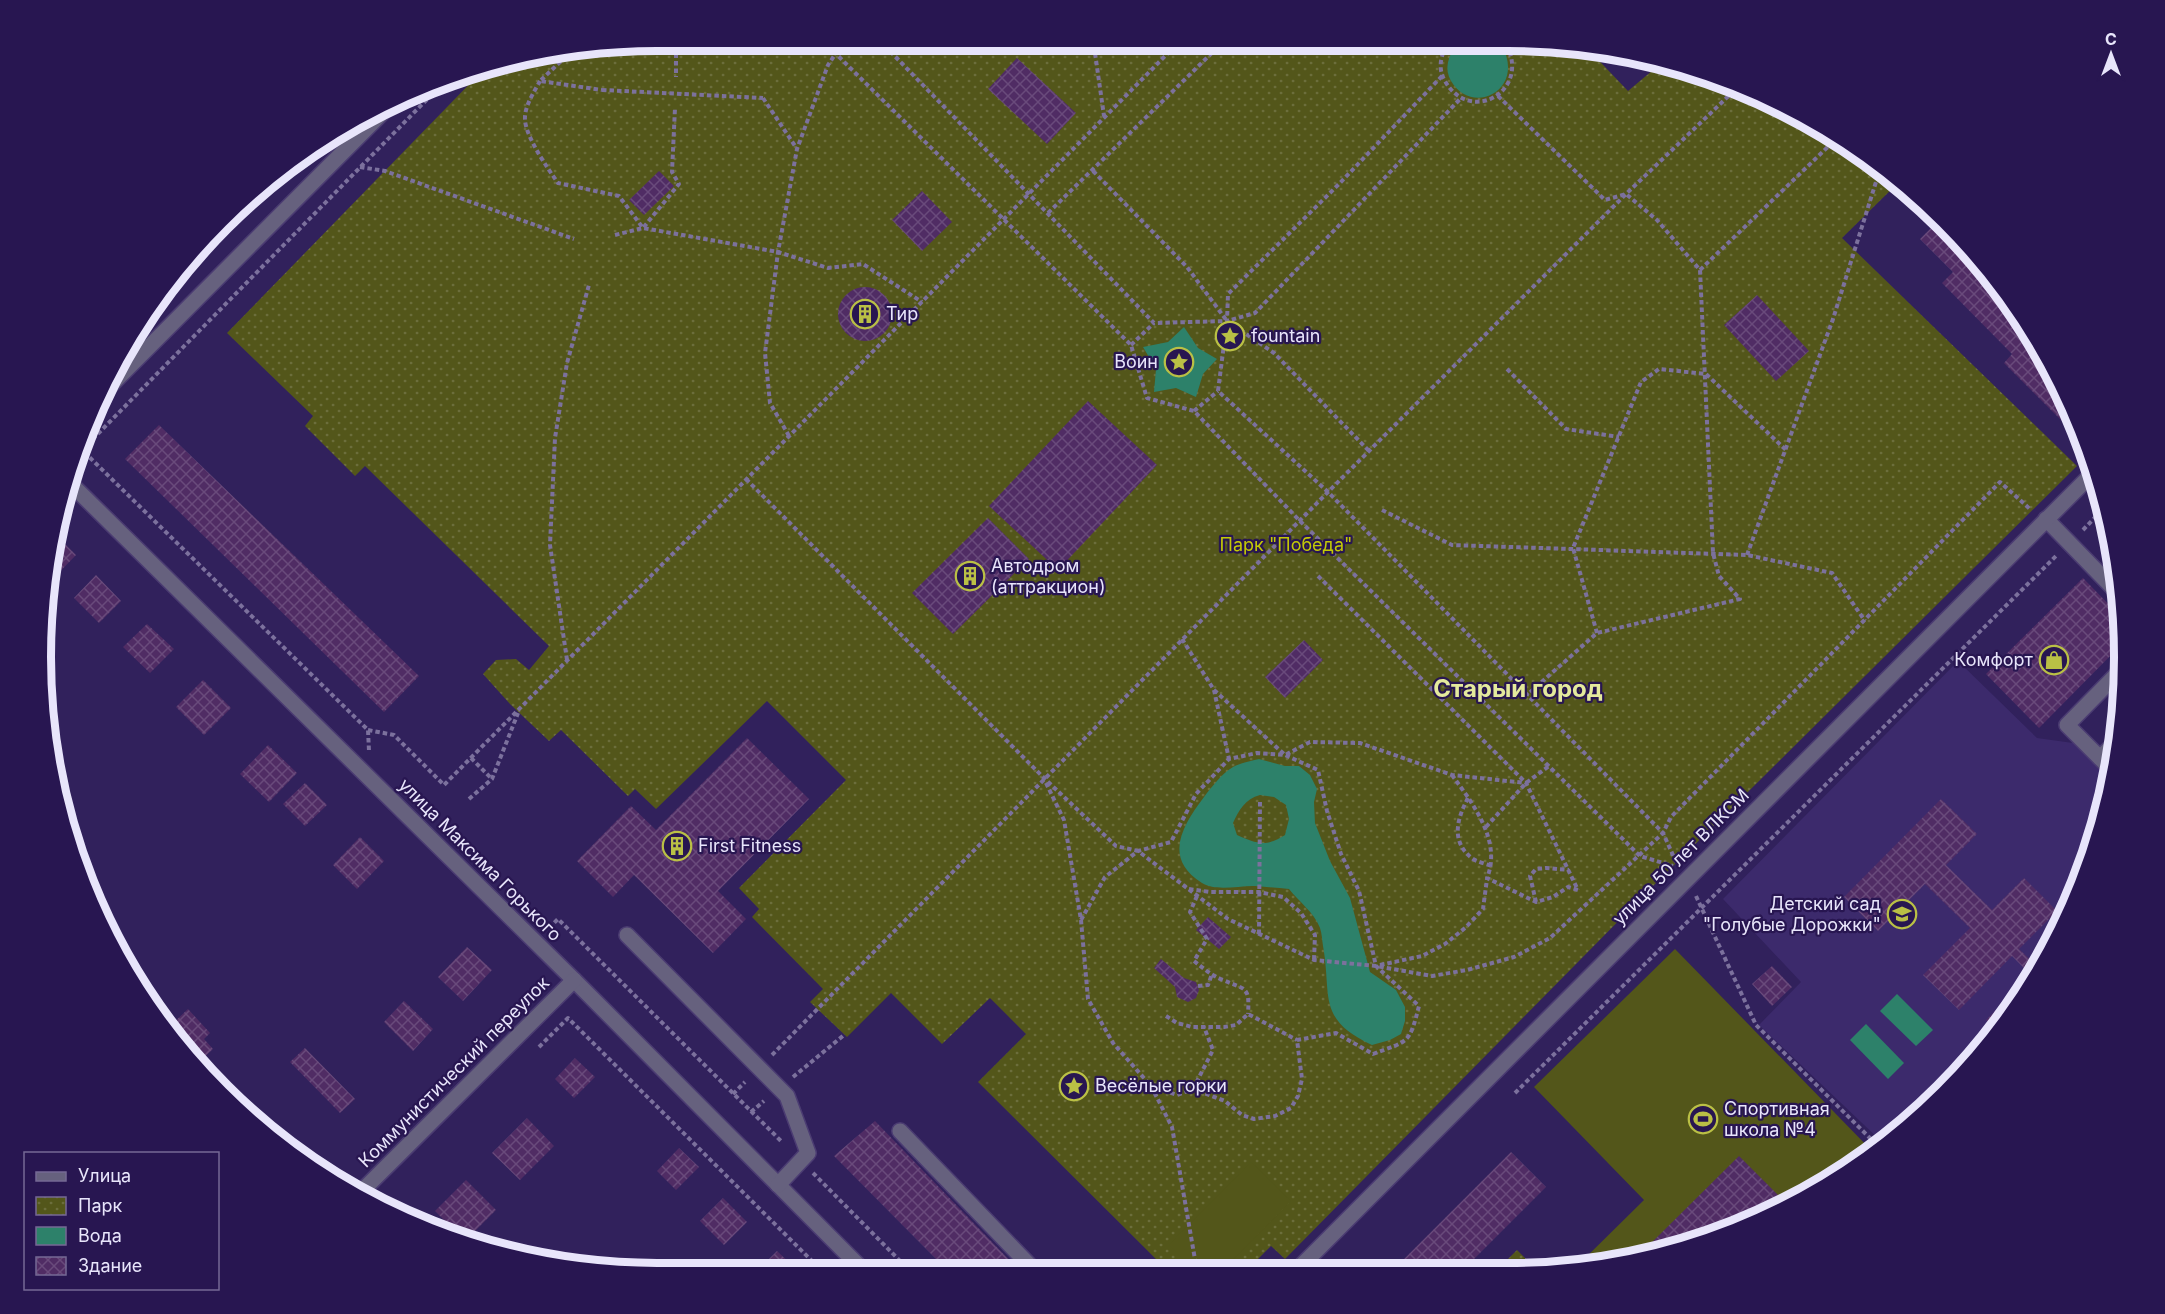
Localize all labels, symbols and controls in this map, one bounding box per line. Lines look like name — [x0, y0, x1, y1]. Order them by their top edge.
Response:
north arrow — [2081, 24, 2141, 84]
text: С — [2105, 29, 2117, 49]
building icon: Тир — [849, 298, 881, 330]
place label: Тир — [886, 303, 918, 324]
place icon: fountain — [1214, 320, 1246, 352]
place label: fountain — [1251, 325, 1320, 346]
place icon: Воин — [1163, 346, 1195, 378]
place label: Воин — [1114, 351, 1158, 372]
park label: Парк "Победа" — [1220, 534, 1352, 555]
place label: Автодром (аттракцион) — [991, 555, 1105, 597]
building icon: Автодром (аттракцион) — [954, 560, 986, 592]
shop icon: Комфорт — [2038, 644, 2070, 676]
place label: Комфорт — [1954, 649, 2034, 670]
district label: Старый город — [1433, 674, 1603, 703]
street label: улица Максима Горького — [395, 774, 566, 945]
street label: улица 50 лет ВЛКСМ — [1608, 784, 1753, 929]
building icon: First Fitness — [661, 830, 693, 862]
place label: First Fitness — [698, 835, 801, 856]
place label: Детский сад "Голубые Дорожки" — [1703, 893, 1881, 935]
school or university icon: Детский сад "Голубые Дорожки" — [1886, 898, 1918, 930]
street label: Коммунистический переулок — [354, 972, 553, 1171]
place icon: Весёлые горки — [1058, 1070, 1090, 1102]
place label: Весёлые горки — [1095, 1075, 1227, 1096]
place label: Спортивная школа №4 — [1724, 1098, 1830, 1140]
sports icon: Спортивная школа №4 — [1687, 1103, 1719, 1135]
legend — [24, 1152, 219, 1290]
text: Улица — [78, 1165, 131, 1186]
text: Парк — [78, 1195, 123, 1216]
text: Вода — [78, 1225, 122, 1246]
text: Здание — [78, 1255, 142, 1276]

